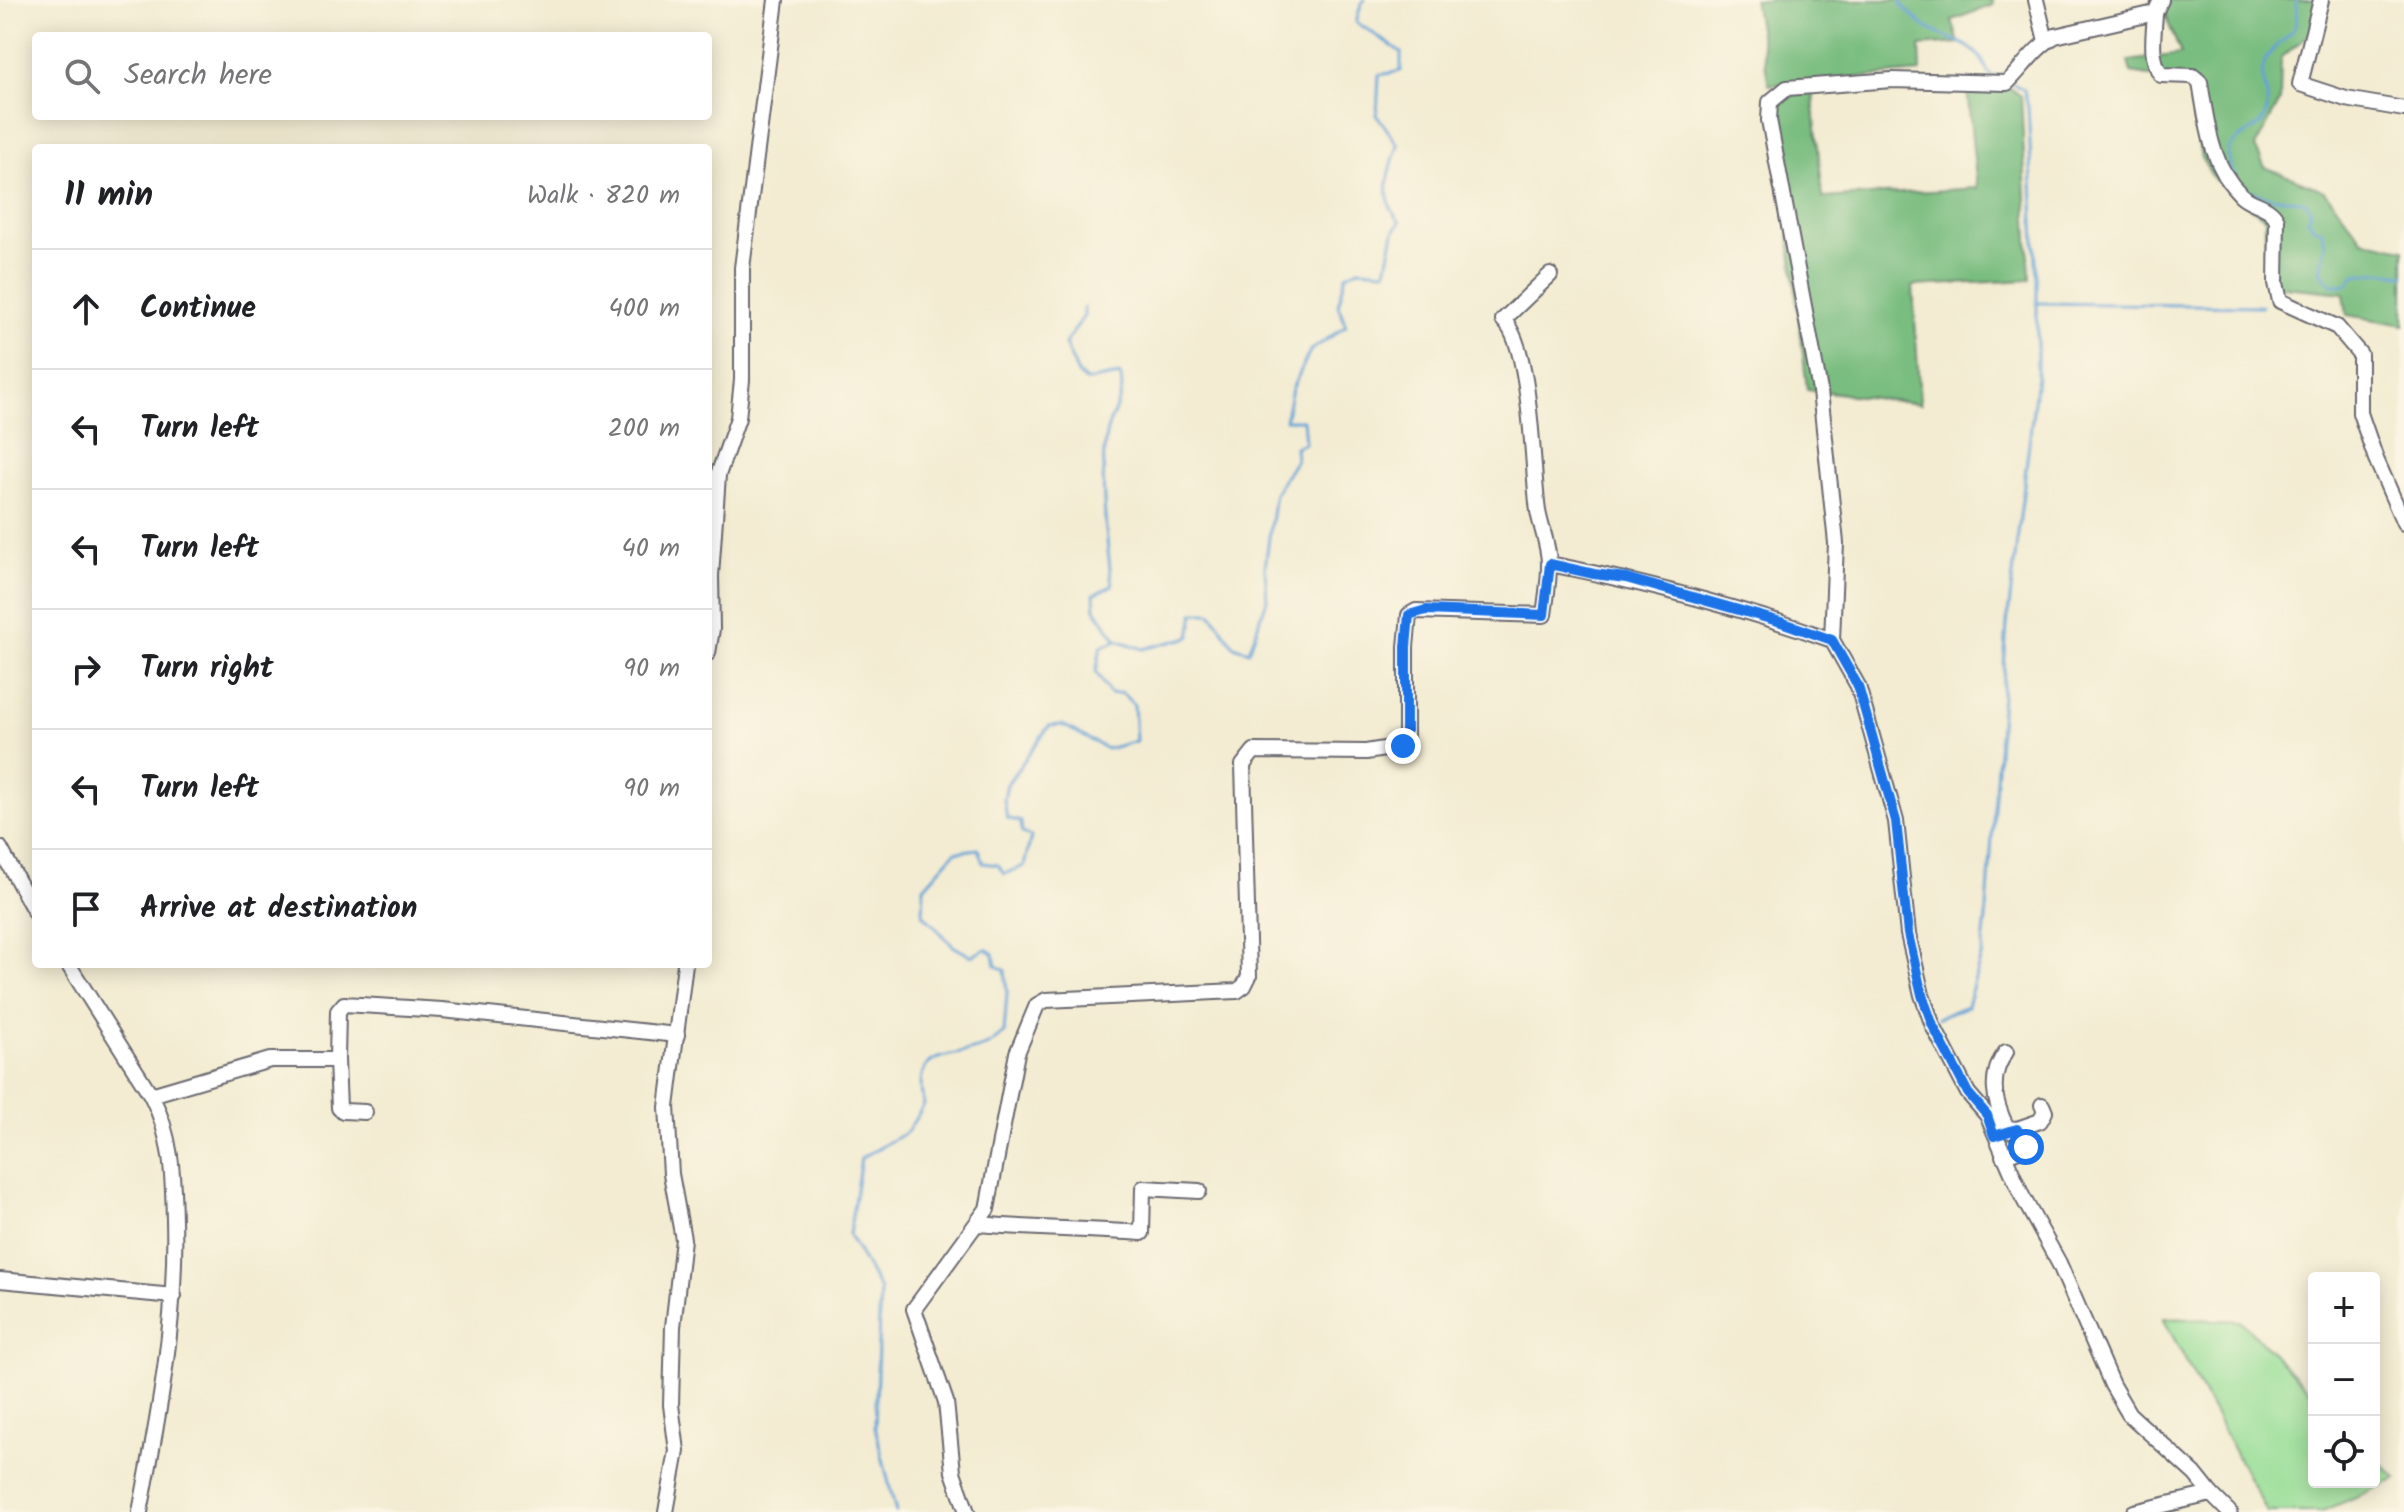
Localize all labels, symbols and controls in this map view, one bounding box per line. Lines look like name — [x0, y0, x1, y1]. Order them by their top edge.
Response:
search box — [32, 32, 712, 120]
text: Search here — [124, 52, 272, 100]
icon: search — [60, 54, 104, 98]
text: 11 min — [64, 169, 153, 223]
text: Walk · 820 m — [527, 175, 680, 217]
text: Continue — [140, 285, 256, 333]
icon: ahead — [64, 287, 108, 331]
text: 400 m — [609, 288, 680, 330]
text: Turn left — [140, 405, 259, 453]
icon: left — [64, 407, 108, 451]
text: 200 m — [608, 408, 680, 450]
text: Turn left — [140, 525, 259, 573]
icon: left — [64, 527, 108, 571]
text: 40 m — [622, 528, 680, 570]
text: Turn right — [140, 645, 273, 693]
icon: right — [64, 647, 108, 691]
text: 90 m — [623, 648, 680, 690]
route end — [1385, 728, 1421, 764]
text: Turn left — [140, 765, 259, 813]
icon: left — [64, 767, 108, 811]
text: 90 m — [623, 768, 680, 810]
text: Arrive at destination — [140, 885, 417, 933]
icon: arrive — [64, 887, 108, 931]
route start — [2008, 1129, 2044, 1165]
map controls — [2308, 1272, 2380, 1488]
button: + — [2308, 1272, 2380, 1344]
button: − — [2308, 1344, 2380, 1416]
button: locate — [2308, 1416, 2380, 1488]

